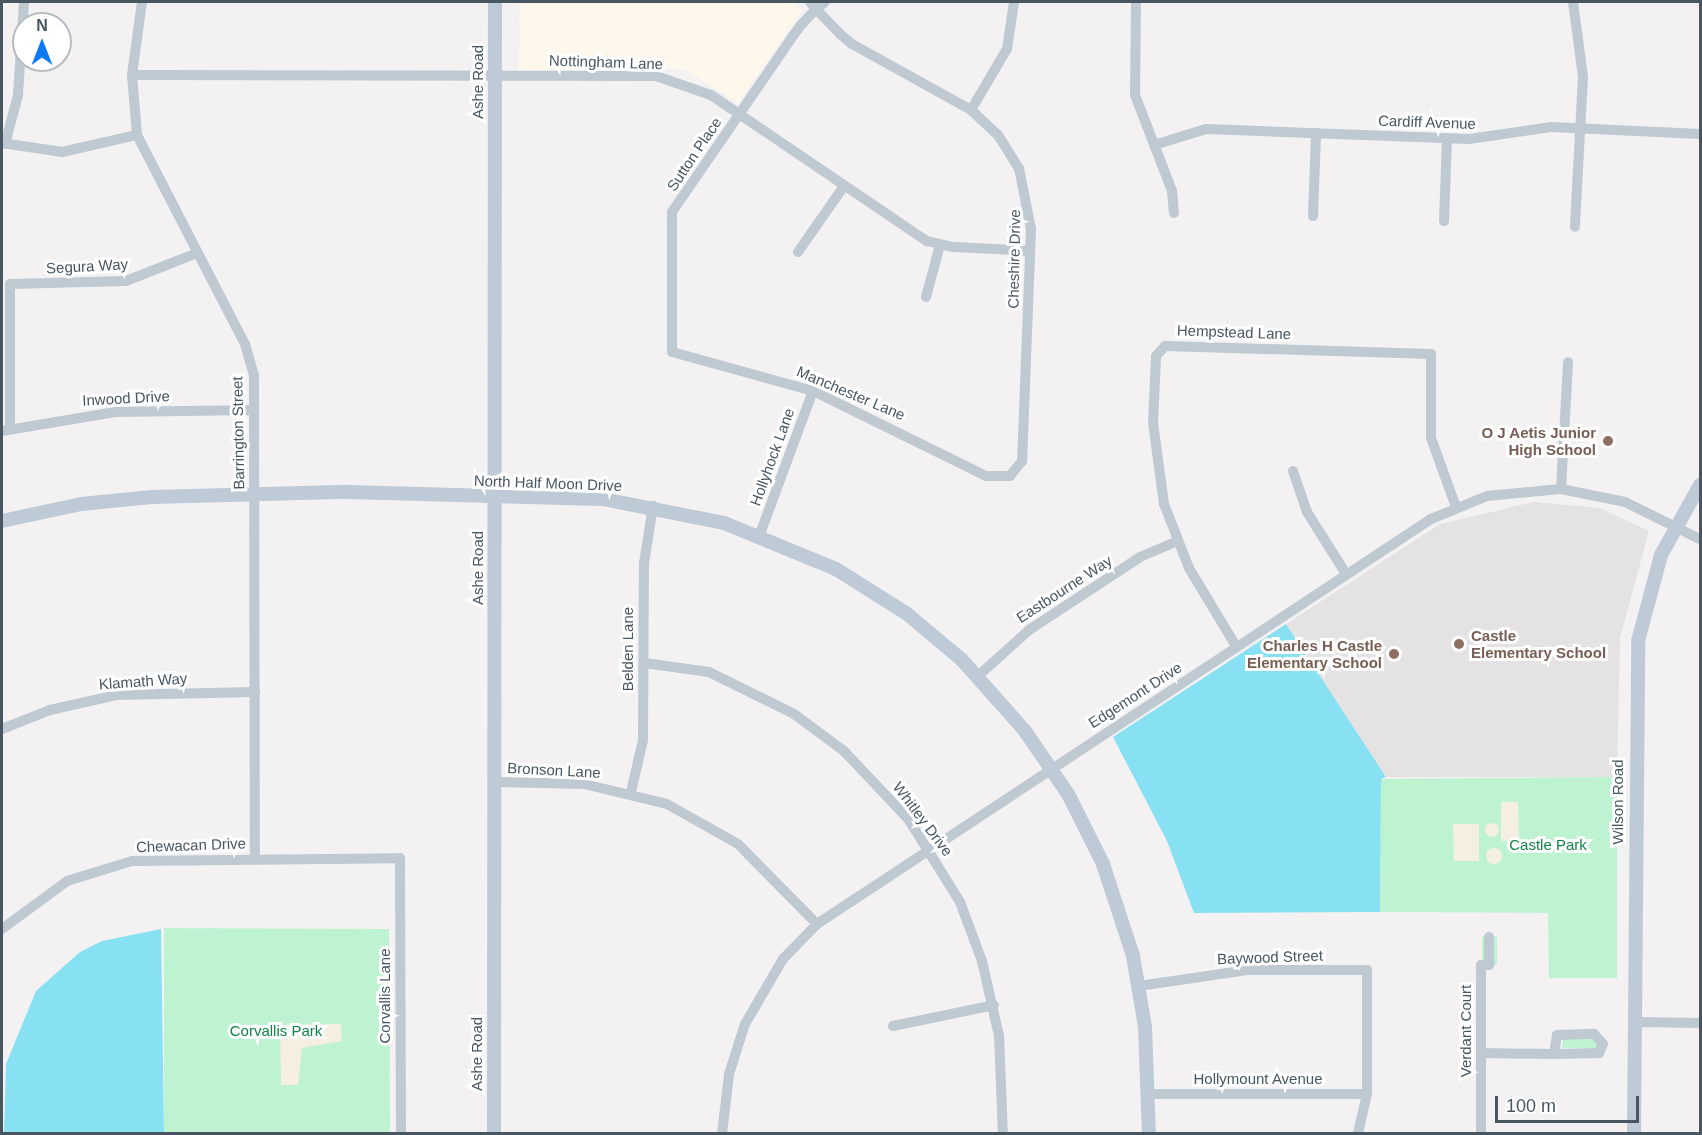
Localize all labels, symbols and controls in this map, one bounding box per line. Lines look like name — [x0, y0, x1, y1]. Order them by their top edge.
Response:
north arrow — [12, 12, 72, 72]
text: N — [36, 17, 48, 34]
street label: Ashe Road — [469, 45, 487, 119]
street label: Nottingham Lane — [549, 51, 663, 73]
street label: Cardiff Avenue — [1377, 111, 1477, 133]
street label: Sutton Place — [663, 114, 725, 194]
street label: Cheshire Drive — [1004, 209, 1024, 309]
street label: Segura Way — [46, 255, 128, 277]
street label: Hempstead Lane — [1177, 321, 1291, 343]
street label: Manchester Lane — [794, 362, 908, 424]
street label: Barrington Street — [228, 376, 248, 490]
street label: Inwood Drive — [82, 387, 170, 409]
street label: Hollyhock Lane — [746, 406, 798, 508]
place label: O J Aetis Junior High School — [1481, 423, 1596, 458]
marker: O J Aetis Junior High School — [1601, 434, 1615, 448]
street label: North Half Moon Drive — [474, 471, 622, 495]
street label: Ashe Road — [469, 531, 487, 605]
street label: Eastbourne Way — [1013, 551, 1115, 627]
street label: Belden Lane — [619, 607, 637, 691]
place label: Castle Elementary School — [1471, 626, 1606, 661]
place label: Charles H Castle Elementary School — [1247, 636, 1382, 671]
marker: Castle Elementary School — [1452, 637, 1466, 651]
marker: Charles H Castle Elementary School — [1387, 647, 1401, 661]
street label: Edgemont Drive — [1085, 658, 1185, 732]
street label: Klamath Way — [98, 669, 188, 693]
street label: Bronson Lane — [507, 759, 601, 781]
street label: Wilson Road — [1609, 759, 1627, 845]
street label: Whitley Drive — [889, 778, 957, 860]
street label: Chewacan Drive — [136, 834, 246, 856]
park label: Castle Park — [1509, 836, 1587, 854]
street label: Baywood Street — [1217, 946, 1323, 968]
street label: Corvallis Lane — [376, 948, 394, 1044]
street label: Verdant Court — [1457, 985, 1475, 1077]
street label: Ashe Road — [468, 1017, 486, 1091]
park label: Corvallis Park — [230, 1022, 322, 1040]
street label: Hollymount Avenue — [1193, 1070, 1323, 1088]
scale bar — [1498, 1084, 1642, 1122]
text: 100 m — [1506, 1096, 1556, 1116]

